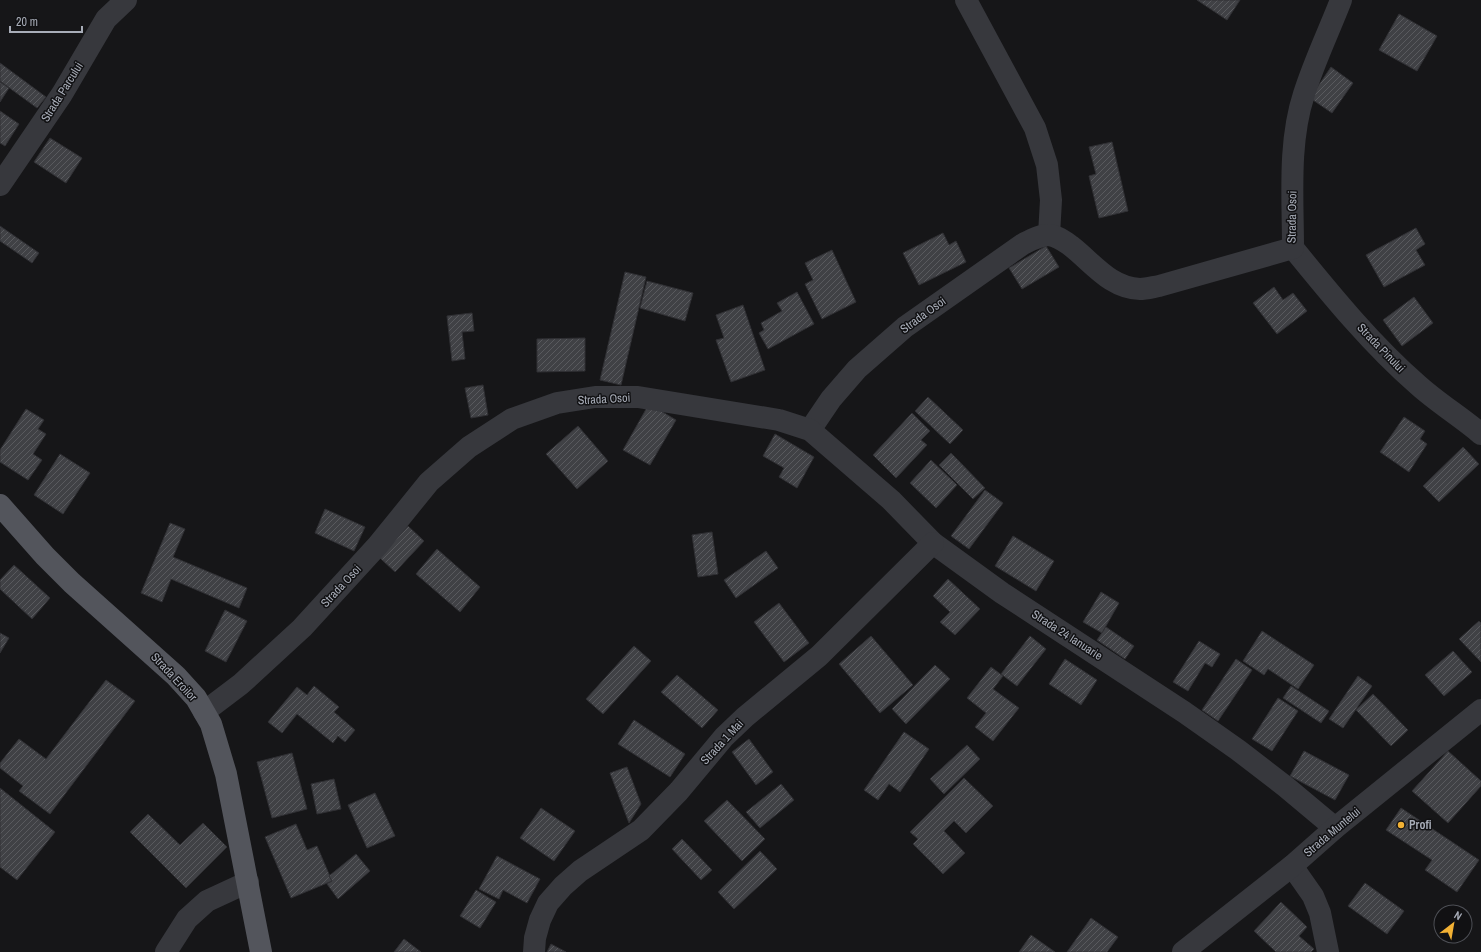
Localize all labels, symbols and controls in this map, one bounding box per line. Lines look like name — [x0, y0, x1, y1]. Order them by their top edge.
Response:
scale bar — [10, 8, 82, 34]
text: 20 m — [16, 14, 38, 30]
street label: Strada Parcului — [37, 59, 87, 125]
street label: Strada Osoi — [1284, 191, 1300, 243]
street label: Strada Osoi — [897, 293, 949, 337]
street label: Strada Pinului — [1354, 320, 1408, 376]
street label: Strada Osoi — [577, 390, 631, 408]
street label: Strada Osoi — [317, 561, 365, 611]
street label: Strada 24 Ianuarie — [1028, 606, 1106, 664]
street label: Strada Eroilor — [147, 649, 201, 705]
street label: Strada 1 Mai — [697, 716, 747, 768]
street label: Strada Muntelui — [1300, 804, 1364, 860]
place label: Profi — [1409, 817, 1431, 833]
marker: Profi — [1396, 820, 1406, 830]
north arrow — [1433, 904, 1473, 944]
text: N — [1452, 908, 1465, 923]

